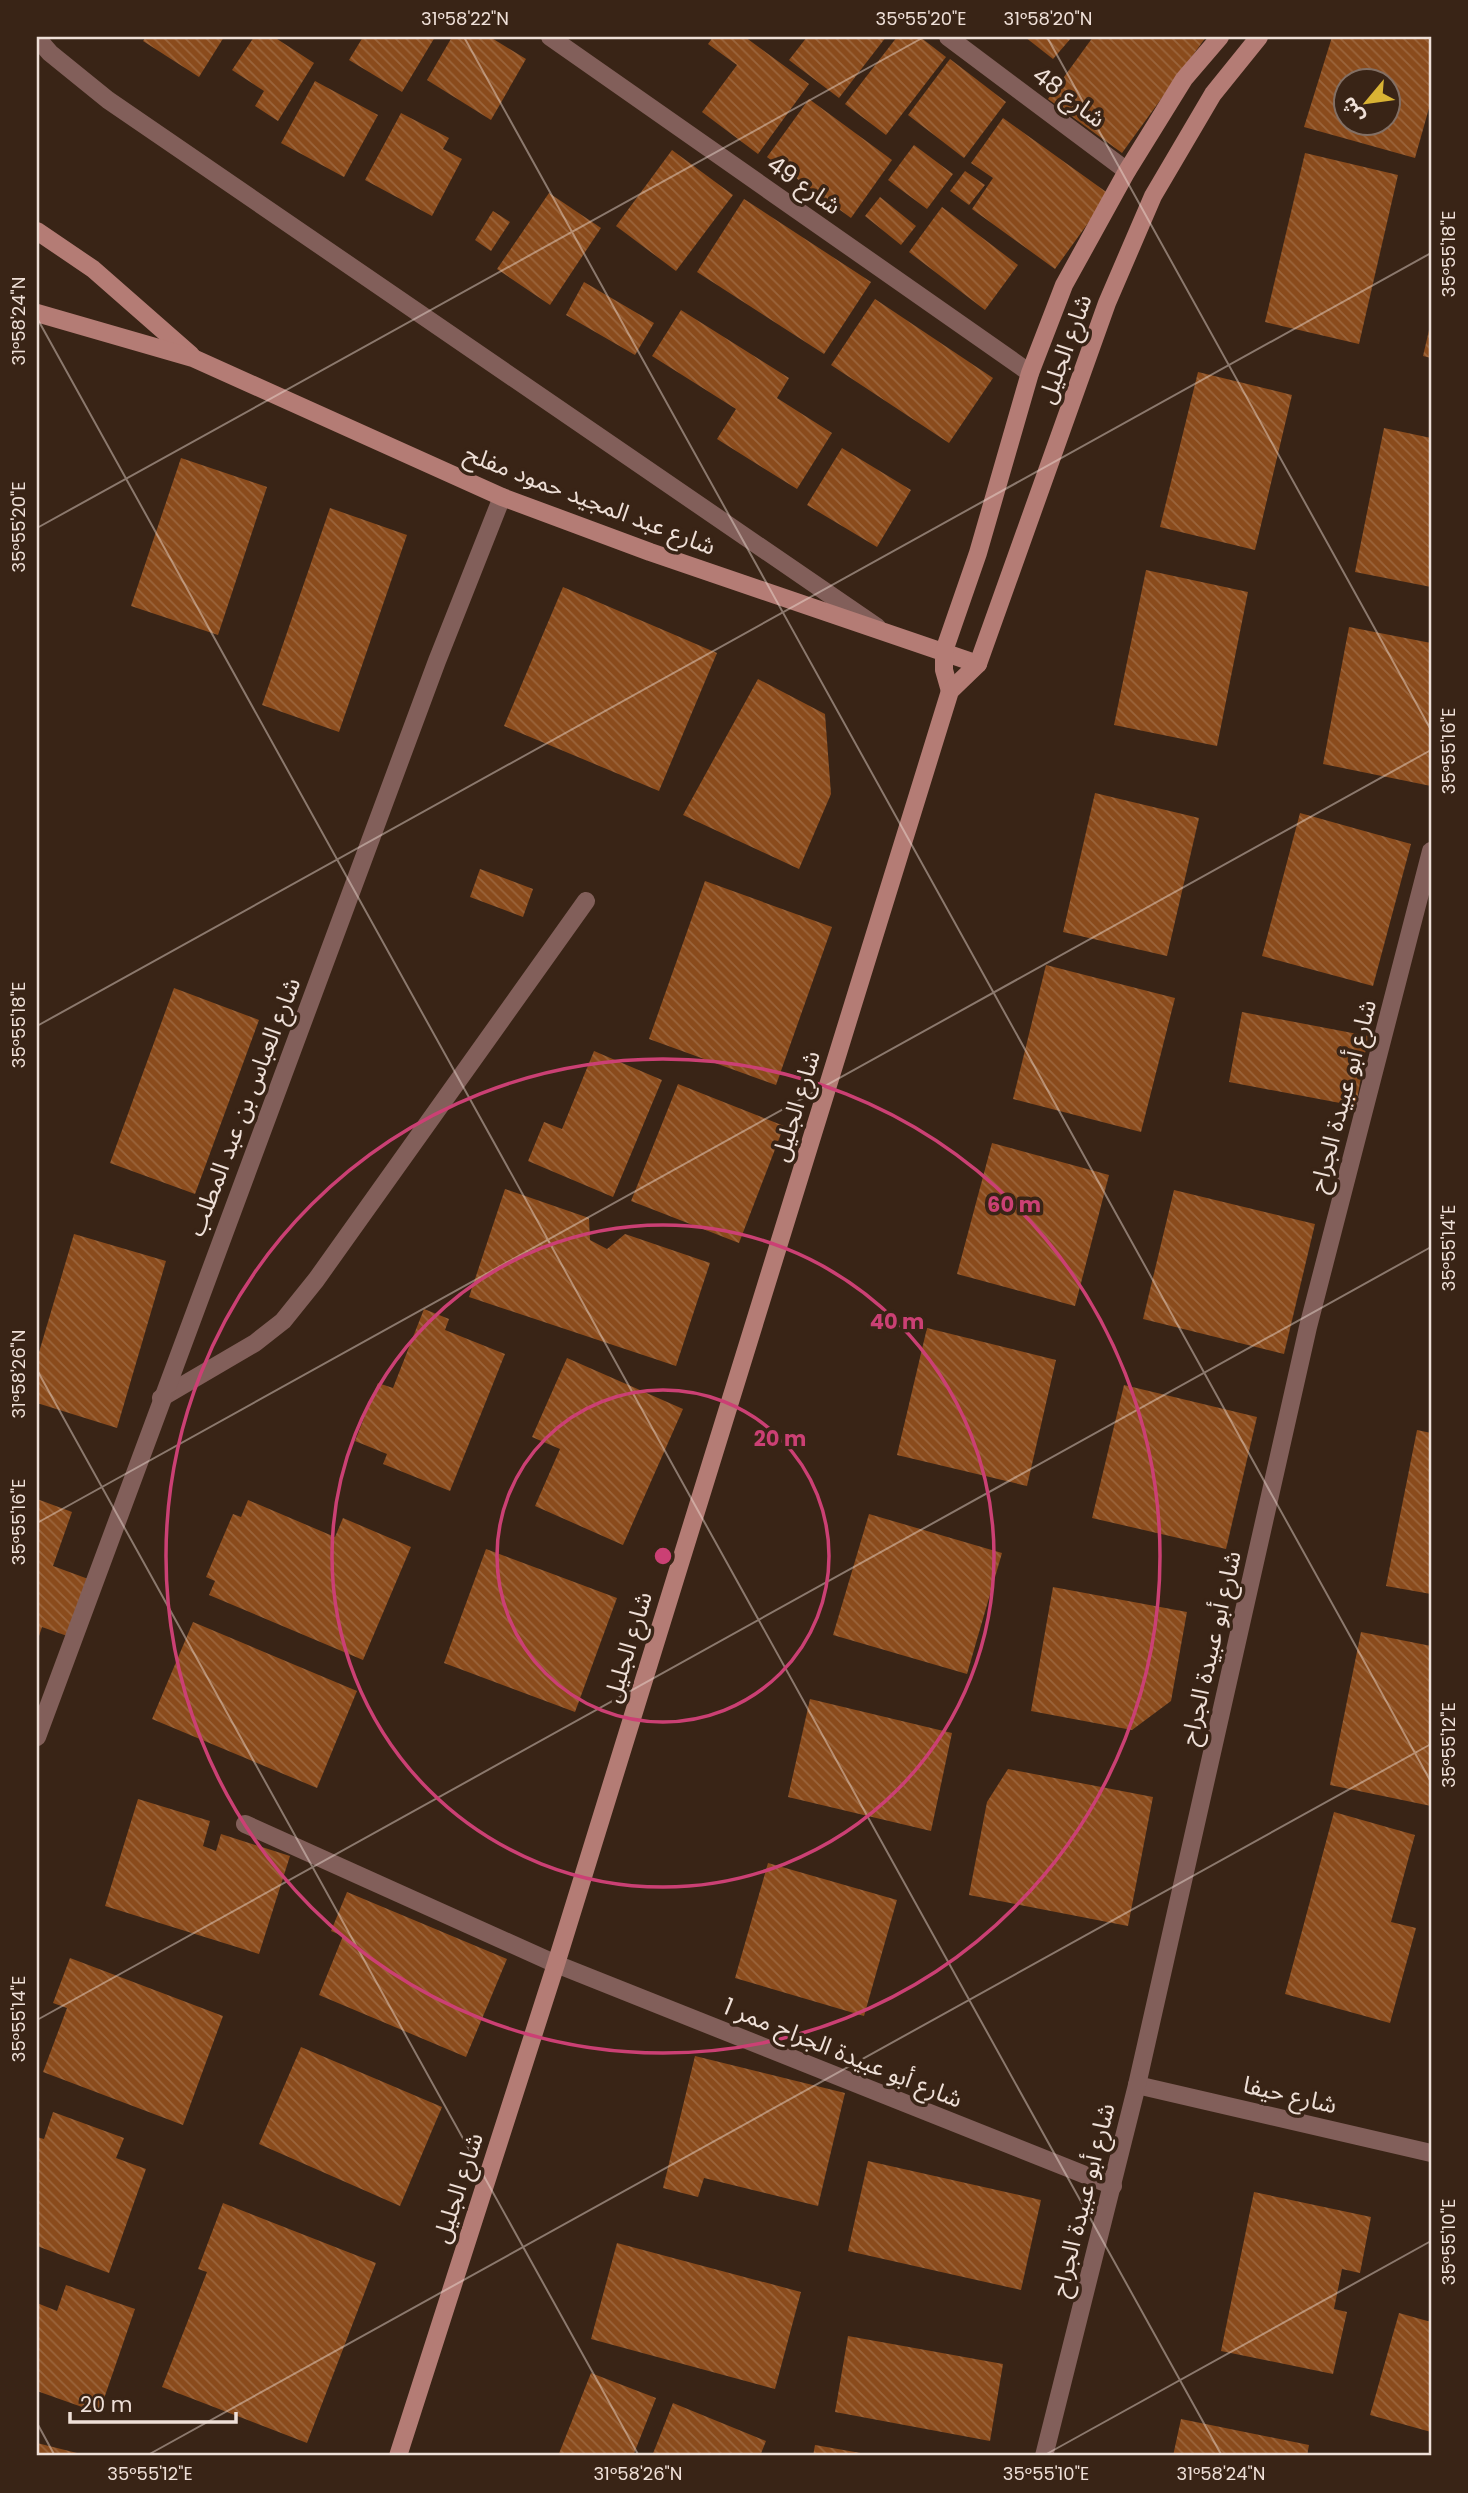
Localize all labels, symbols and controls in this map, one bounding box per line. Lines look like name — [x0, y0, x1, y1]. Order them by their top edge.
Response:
text: 31°58'22"N — [421, 6, 509, 31]
text: 35°55'20"E — [876, 6, 966, 31]
text: 31°58'20"N — [1004, 6, 1092, 31]
street label: شارع 48 — [1025, 58, 1113, 136]
north arrow — [1332, 66, 1402, 136]
text: ش — [1334, 92, 1371, 128]
street label: شارع 49 — [760, 147, 848, 223]
text: 35°55'18"E — [1436, 211, 1461, 297]
text: 31°58'24"N — [6, 277, 31, 365]
street label: شارع الجليل — [1030, 290, 1100, 408]
street label: شارع عبد المجيد حمود مفلح — [460, 436, 720, 564]
text: 35°55'20"E — [6, 482, 31, 572]
text: 35°55'16"E — [1436, 708, 1461, 794]
street label: شارع العباس بن عبد المطلب — [179, 973, 309, 1241]
text: 35°55'18"E — [6, 982, 31, 1068]
street label: شارع أبو عبيدة الجراح — [1301, 996, 1385, 1196]
street label: شارع الجليل — [763, 1046, 829, 1166]
text: 60 m — [987, 1190, 1041, 1219]
text: 35°55'14"E — [1436, 1205, 1461, 1291]
text: 40 m — [870, 1307, 924, 1336]
text: 31°58'26"N — [6, 1330, 31, 1418]
text: 20 m — [754, 1424, 806, 1453]
text: 35°55'16"E — [6, 1479, 31, 1565]
centre of rings — [651, 1544, 675, 1568]
street label: شارع أبو عبيدة الجراح — [1172, 1548, 1250, 1748]
street label: شارع الجليل — [595, 1587, 661, 1707]
text: 35°55'12"E — [1436, 1702, 1461, 1788]
text: 35°55'14"E — [6, 1976, 31, 2062]
street label: شارع أبو عبيدة الجراح ممر 1 — [718, 1990, 968, 2116]
street label: شارع حيفا — [1240, 2068, 1340, 2122]
street label: شارع أبو عبيدة الجراح — [1043, 2100, 1123, 2300]
street label: شارع الجليل — [424, 2128, 492, 2248]
text: 35°55'10"E — [1436, 2199, 1461, 2285]
scale bar — [70, 2381, 236, 2425]
text: 20 m — [80, 2390, 133, 2419]
text: 35°55'12"E — [107, 2461, 193, 2486]
text: 31°58'26"N — [594, 2461, 682, 2486]
text: 35°55'10"E — [1003, 2461, 1089, 2486]
text: 31°58'24"N — [1177, 2461, 1265, 2486]

